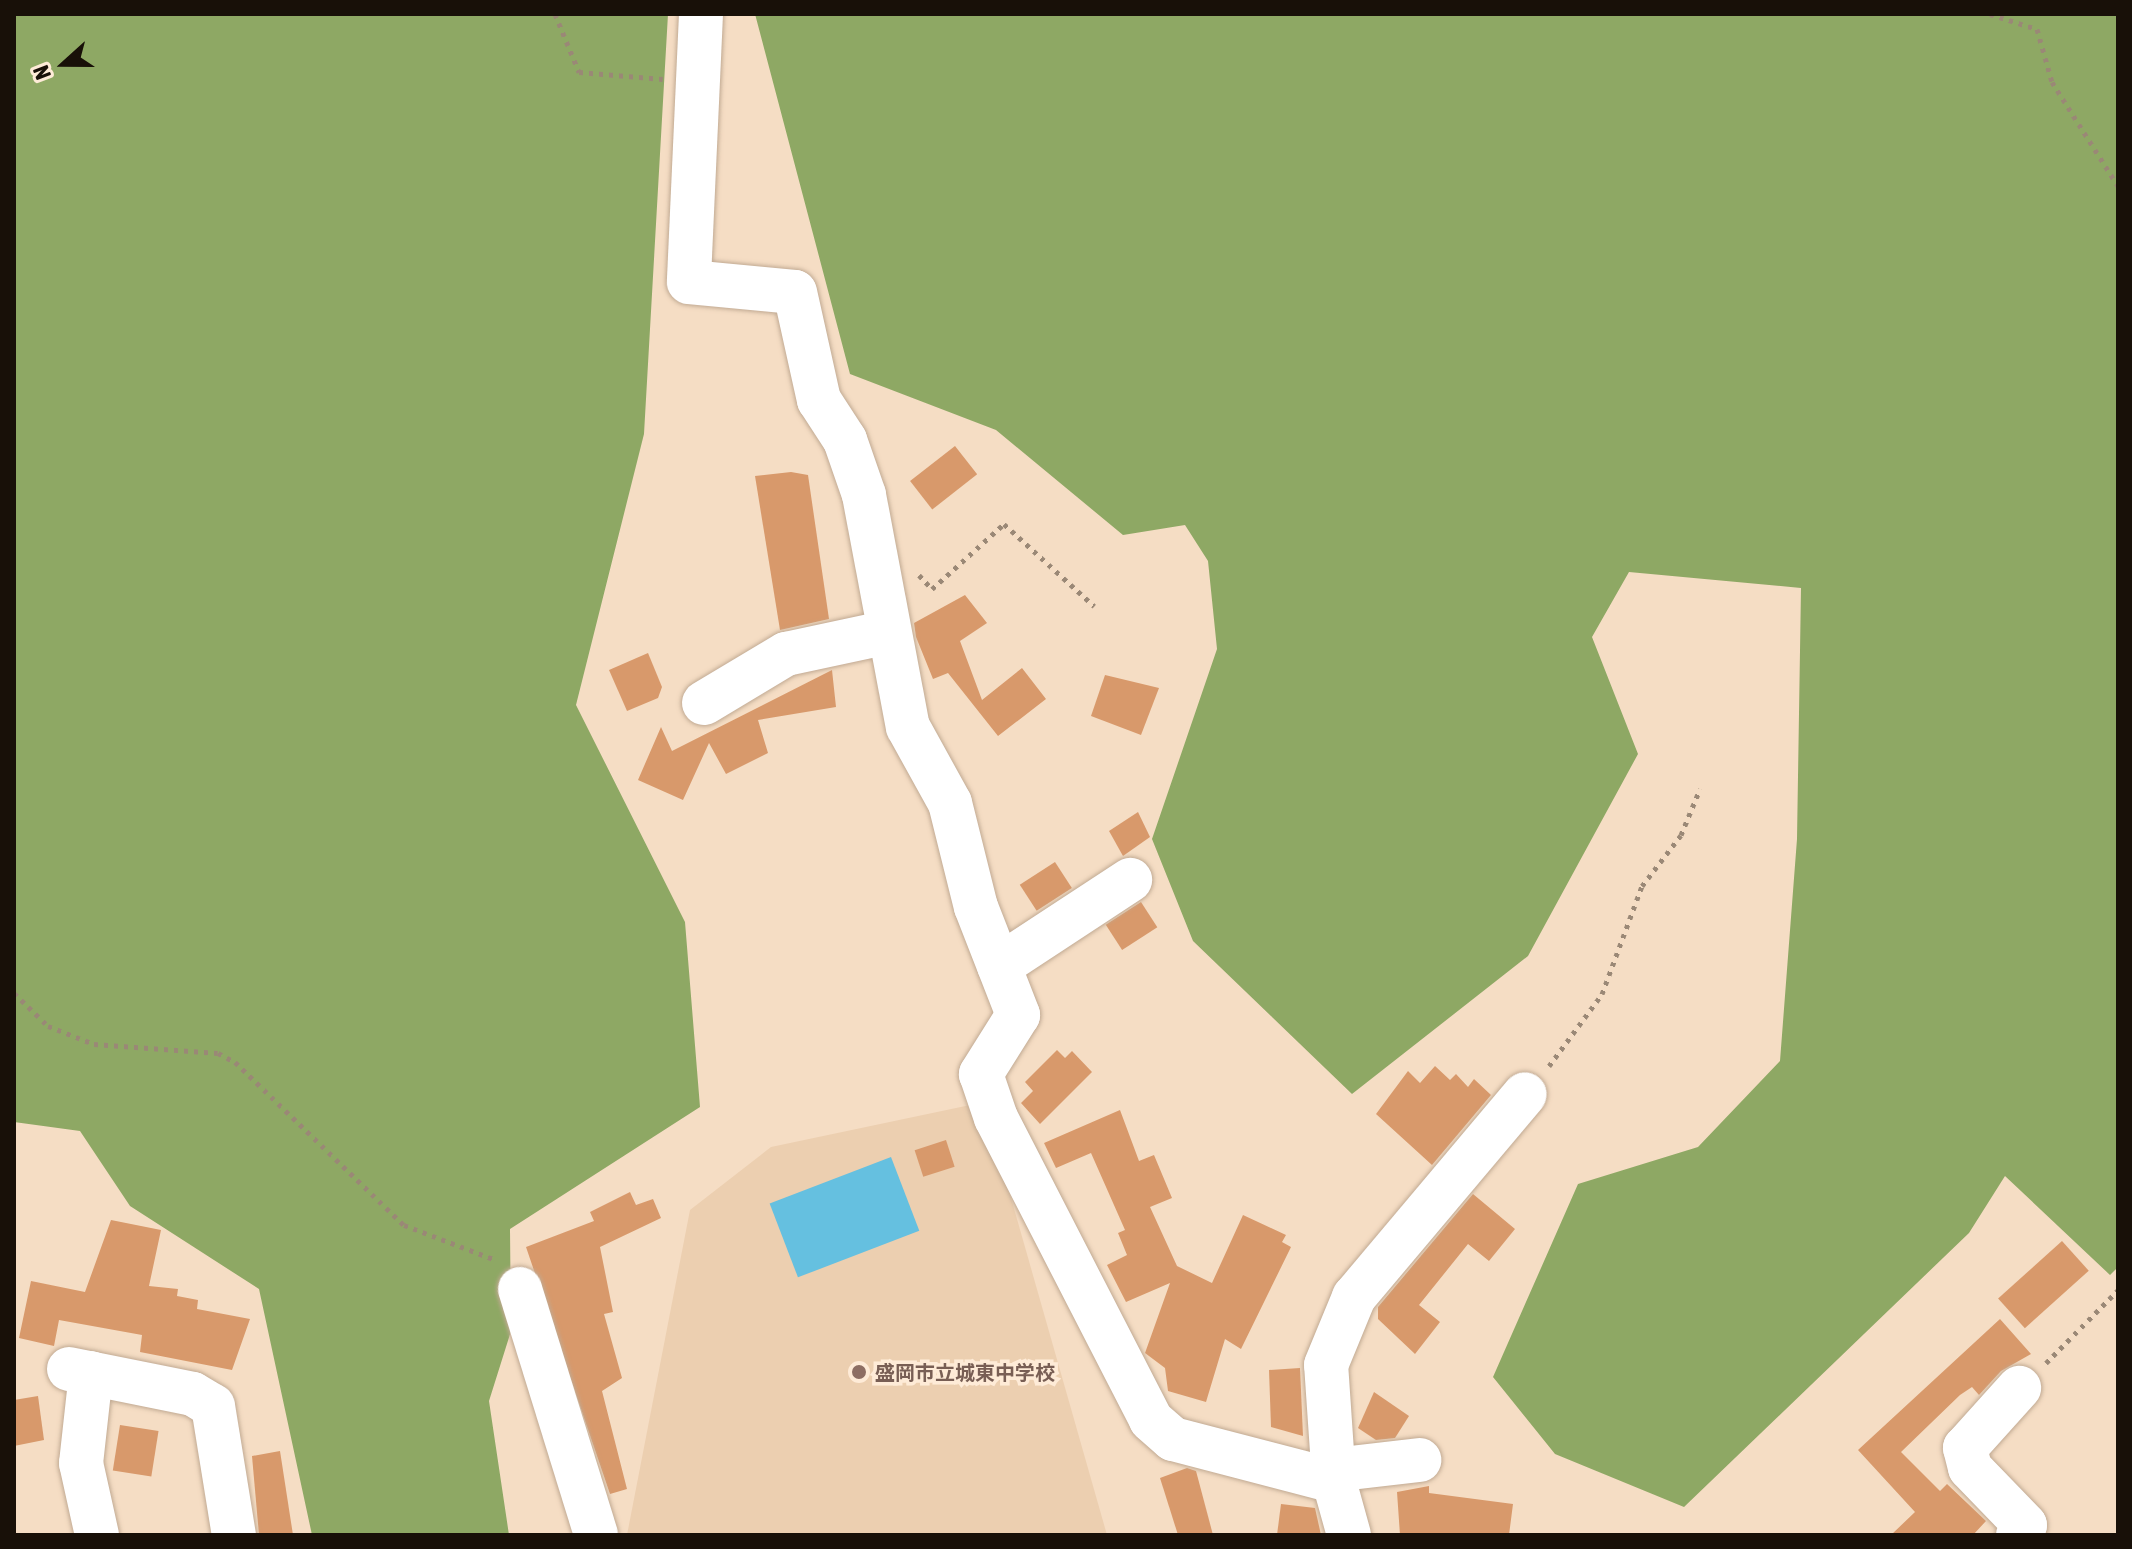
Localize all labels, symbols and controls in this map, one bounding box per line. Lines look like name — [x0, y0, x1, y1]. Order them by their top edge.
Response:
north arrow — [24, 24, 104, 104]
text: N — [27, 62, 56, 83]
place label: 盛岡市立城東中学校 — [875, 1360, 1055, 1384]
marker: 盛岡市立城東中学校 — [850, 1363, 868, 1381]

